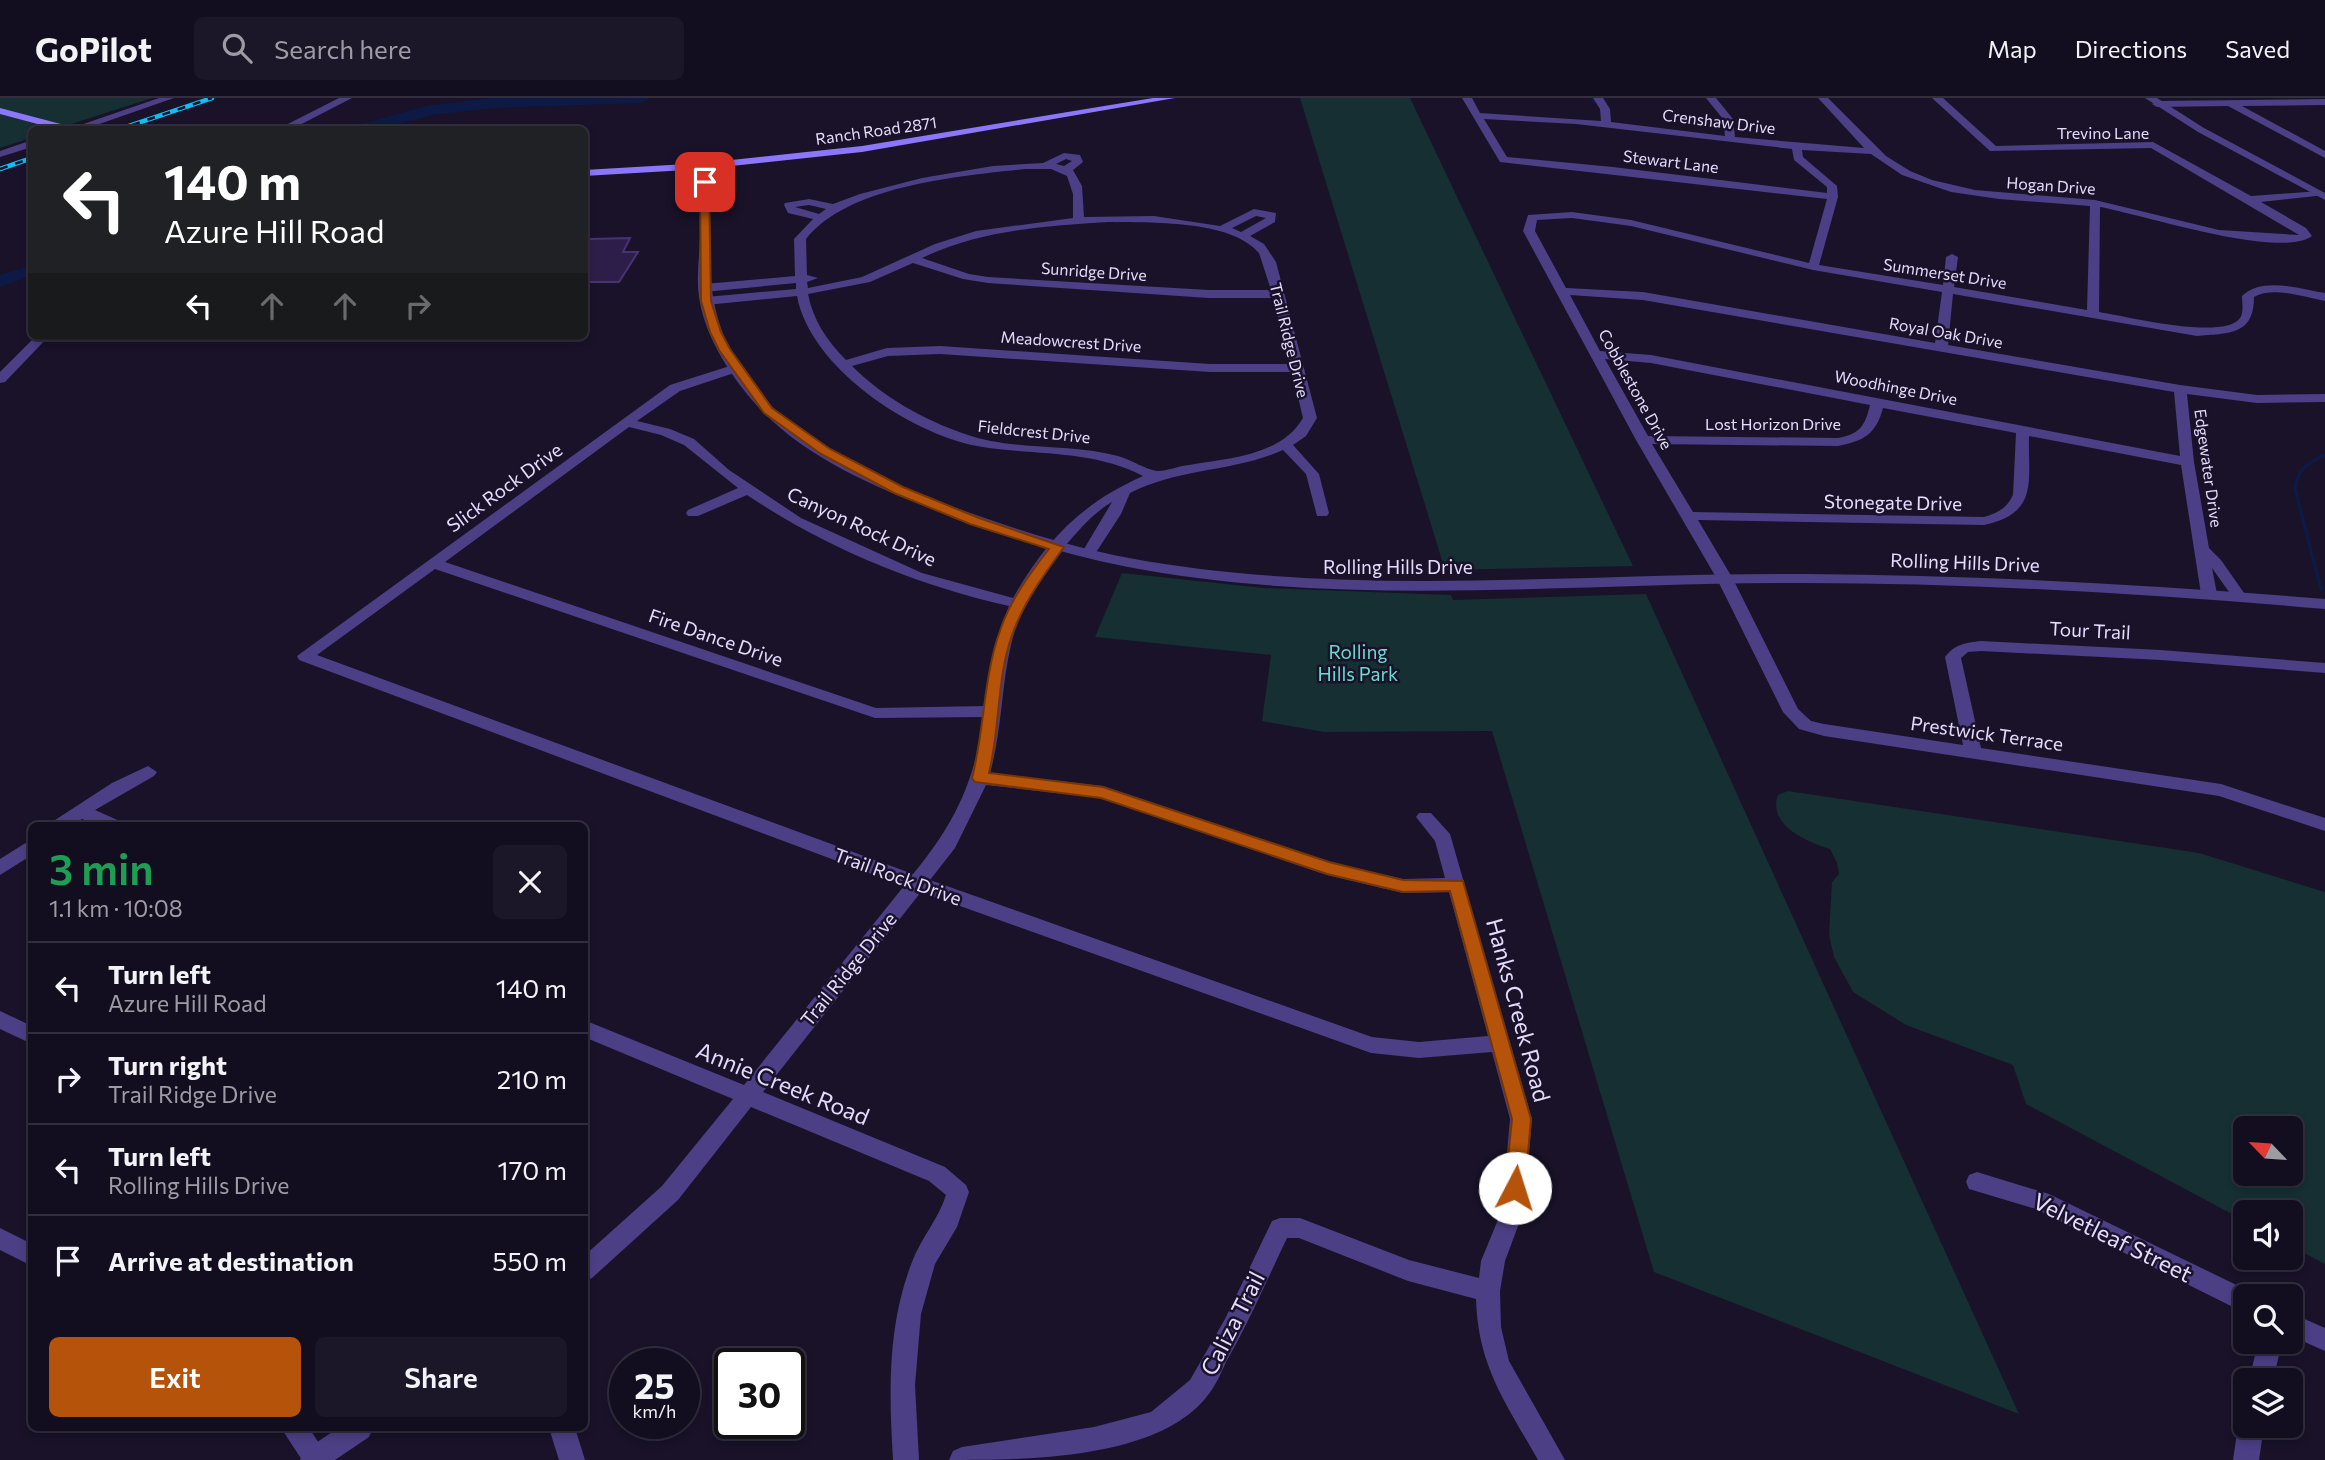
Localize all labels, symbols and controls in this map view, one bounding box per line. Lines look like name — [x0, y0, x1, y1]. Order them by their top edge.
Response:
search box — [194, 17, 684, 80]
text: GoPilot — [35, 28, 152, 69]
icon: search — [218, 29, 256, 67]
text: Search here — [274, 33, 411, 64]
text: Map — [1987, 34, 2037, 63]
text: Directions — [2075, 34, 2187, 63]
text: Saved — [2225, 34, 2290, 63]
street label: Crenshaw Drive — [1661, 105, 1777, 137]
street label: Ranch Road 2871 — [814, 112, 938, 148]
street label: Trevino Lane — [2057, 123, 2149, 142]
street label: Stewart Lane — [1622, 146, 1720, 176]
text: 140 m — [164, 150, 301, 210]
pin — [675, 152, 735, 212]
icon: left — [49, 154, 140, 245]
icon: arrive — [686, 163, 724, 201]
street label: Hogan Drive — [2006, 172, 2096, 198]
text: Azure Hill Road — [164, 210, 384, 250]
street label: Summerset Drive — [1882, 254, 2008, 292]
street label: Sunridge Drive — [1041, 258, 1147, 284]
street label: Trail Ridge Drive — [1267, 281, 1313, 399]
icon: left — [180, 287, 218, 325]
icon: ahead — [253, 287, 291, 325]
icon: ahead — [326, 287, 364, 325]
icon: right — [399, 287, 437, 325]
street label: Royal Oak Drive — [1888, 313, 2004, 351]
street label: Cobblestone Drive — [1595, 326, 1677, 452]
street label: Meadowcrest Drive — [1000, 327, 1142, 355]
street label: Woodhinge Drive — [1833, 366, 1959, 408]
street label: Edgewater Drive — [2191, 408, 2227, 528]
street label: Lost Horizon Drive — [1705, 414, 1841, 433]
street label: Fieldcrest Drive — [977, 416, 1091, 446]
street label: Slick Rock Drive — [442, 437, 566, 537]
street label: Canyon Rock Drive — [784, 481, 940, 571]
street label: Stonegate Drive — [1824, 489, 1962, 515]
street label: Rolling Hills Drive — [1890, 548, 2040, 576]
street label: Rolling Hills Drive — [1323, 555, 1473, 578]
street label: Fire Dance Drive — [646, 603, 786, 671]
street label: Tour Trail — [2049, 616, 2131, 644]
park label: Rolling Hills Park — [1318, 640, 1398, 685]
street label: Prestwick Terrace — [1909, 711, 2065, 755]
text: 3 min — [49, 842, 154, 894]
street label: Trail Rock Drive — [831, 842, 965, 910]
button: close — [493, 845, 567, 919]
text: 1.1 km · 10:08 — [49, 894, 183, 922]
street label: Trail Ridge Drive — [795, 908, 901, 1030]
street label: Hanks Creek Road — [1481, 915, 1557, 1105]
text: Turn left — [108, 958, 211, 989]
icon: left — [49, 969, 87, 1007]
text: 140 m — [496, 972, 567, 1003]
text: Azure Hill Road — [108, 989, 266, 1017]
street label: Annie Creek Road — [692, 1036, 874, 1130]
text: Turn right — [108, 1049, 227, 1080]
icon: right — [49, 1060, 87, 1098]
text: 210 m — [497, 1063, 567, 1094]
text: Trail Ridge Drive — [108, 1080, 277, 1108]
north arrow — [2233, 1116, 2303, 1186]
map controls — [2233, 1116, 2303, 1438]
text: Turn left — [108, 1140, 211, 1171]
icon: left — [49, 1151, 87, 1189]
position arrow — [1478, 1151, 1552, 1225]
text: 170 m — [498, 1154, 567, 1185]
text: Rolling Hills Drive — [108, 1171, 289, 1199]
street label: Velvetleaf Street — [2029, 1186, 2197, 1288]
button: sound — [2233, 1200, 2303, 1270]
icon: arrive — [49, 1242, 87, 1280]
text: Arrive at destination — [108, 1245, 354, 1276]
text: 550 m — [492, 1245, 567, 1276]
street label: Caliza Trail — [1194, 1266, 1270, 1380]
button: search — [2233, 1284, 2303, 1354]
button: Exit — [49, 1337, 301, 1417]
button: Share — [315, 1337, 567, 1417]
speed limit sign: 30 — [714, 1348, 805, 1439]
text: 25 — [634, 1363, 675, 1406]
button: layers — [2233, 1368, 2303, 1438]
text: km/h — [633, 1400, 676, 1422]

